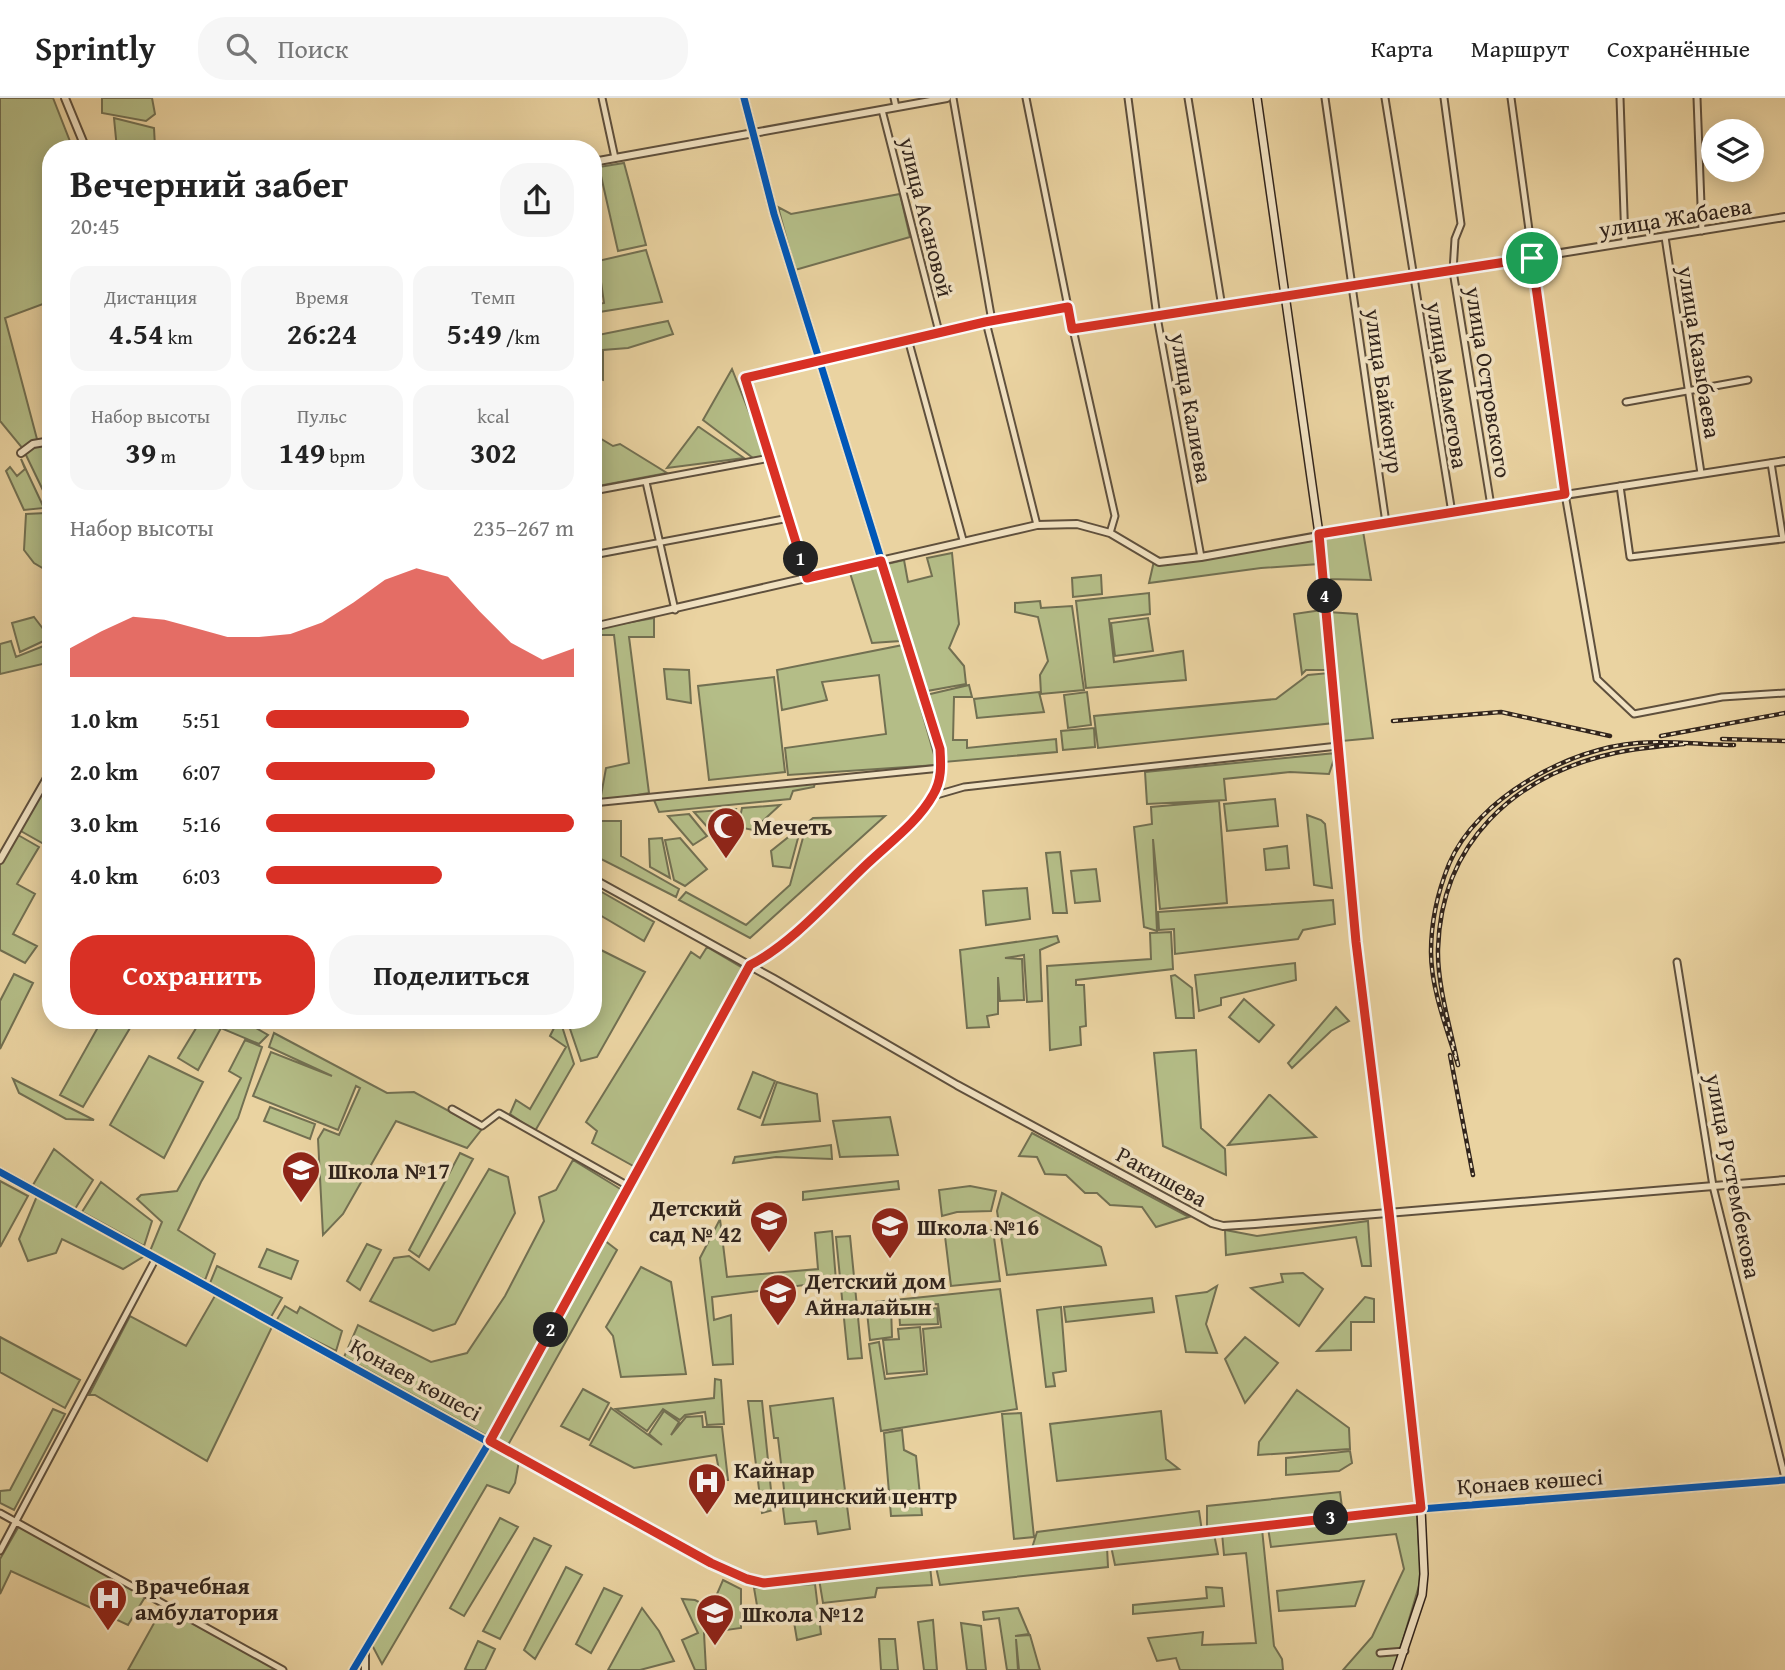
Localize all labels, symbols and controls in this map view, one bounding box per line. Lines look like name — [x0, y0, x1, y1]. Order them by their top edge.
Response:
search box — [198, 17, 688, 80]
text: Sprintly — [35, 24, 156, 72]
icon: search — [222, 29, 260, 67]
text: Поиск — [278, 29, 348, 68]
text: Карта — [1371, 31, 1433, 66]
text: Маршрут — [1471, 31, 1569, 66]
text: Сохранённые — [1607, 31, 1750, 66]
map controls — [1701, 119, 1764, 182]
button: layers — [1701, 119, 1764, 182]
street label: улица Асановой — [891, 132, 963, 301]
text: Вечерний забег — [70, 155, 348, 211]
button: share — [500, 163, 574, 237]
street label: улица Жабаева — [1595, 189, 1754, 246]
text: 20:45 — [70, 209, 120, 242]
pin — [1502, 228, 1562, 288]
icon: arrive — [1513, 239, 1551, 277]
street label: улица Казыбаева — [1670, 262, 1730, 441]
text: Дистанция — [104, 283, 197, 311]
text: Время — [295, 283, 349, 311]
text: Темп — [471, 283, 515, 311]
street label: улица Островского — [1457, 283, 1520, 480]
street label: улица Маметова — [1418, 298, 1477, 471]
street label: улица Байконур — [1357, 305, 1413, 476]
text: 4.54 — [108, 311, 164, 355]
text: 26:24 — [287, 311, 357, 355]
text: 5:49 — [447, 311, 502, 355]
text: km — [164, 323, 193, 351]
text: /km — [502, 323, 540, 351]
street label: улица Калиева — [1162, 330, 1221, 486]
text: Набор высоты — [91, 402, 210, 430]
text: Пульс — [297, 402, 347, 430]
text: kcal — [477, 402, 510, 430]
text: 39 — [125, 430, 156, 474]
text: 149 — [279, 430, 325, 474]
text: 302 — [470, 430, 517, 474]
text: m — [156, 442, 176, 470]
text: bpm — [325, 442, 365, 470]
text: Набор высоты — [70, 511, 214, 544]
text: 235–267 m — [473, 511, 574, 544]
pin: 1 — [784, 542, 818, 576]
text: 1 — [796, 544, 805, 572]
pin: 4 — [1308, 578, 1342, 614]
text: 4 — [1320, 581, 1329, 609]
text: 1.0 km — [70, 703, 138, 736]
text: 5:51 — [182, 703, 221, 736]
text: 2.0 km — [70, 755, 138, 788]
text: 6:07 — [182, 755, 221, 788]
mosque icon: Мечеть — [705, 805, 747, 860]
text: 3.0 km — [70, 807, 138, 840]
text: 5:16 — [182, 807, 221, 840]
place label: Мечеть — [753, 810, 833, 843]
text: 4.0 km — [70, 859, 138, 892]
text: 6:03 — [182, 859, 221, 892]
button: Сохранить — [70, 935, 315, 1015]
button: Поделиться — [329, 935, 574, 1015]
street label: улица Рустембекова — [1698, 1070, 1770, 1281]
street label: Ракишева — [1111, 1137, 1214, 1215]
school or university icon: Школа №17 — [280, 1149, 322, 1204]
place label: Школа №17 — [328, 1154, 450, 1187]
place label: Детский сад № 42 — [649, 1191, 742, 1250]
school or university icon: Детский сад № 42 — [748, 1199, 790, 1254]
school or university icon: Школа №16 — [869, 1205, 911, 1260]
place label: Школа №16 — [917, 1210, 1039, 1243]
place label: Детский дом Айналайын — [804, 1264, 946, 1323]
school or university icon: Детский дом Айналайын — [757, 1272, 799, 1327]
pin: 2 — [534, 1312, 568, 1348]
text: 2 — [546, 1315, 555, 1343]
street label: Қонаев көшесі — [344, 1329, 488, 1429]
place label: Кайнар медицинский центр — [734, 1453, 957, 1512]
street label: Қонаев көшесі — [1456, 1459, 1604, 1503]
hospital icon: Кайнар медицинский центр — [686, 1461, 728, 1516]
pin: 3 — [1314, 1500, 1348, 1536]
text: 3 — [1326, 1503, 1335, 1531]
place label: Врачебная амбулатория — [135, 1569, 278, 1628]
hospital icon: Врачебная амбулатория — [87, 1577, 129, 1632]
school or university icon: Школа №12 — [694, 1592, 736, 1647]
place label: Школа №12 — [742, 1597, 864, 1630]

